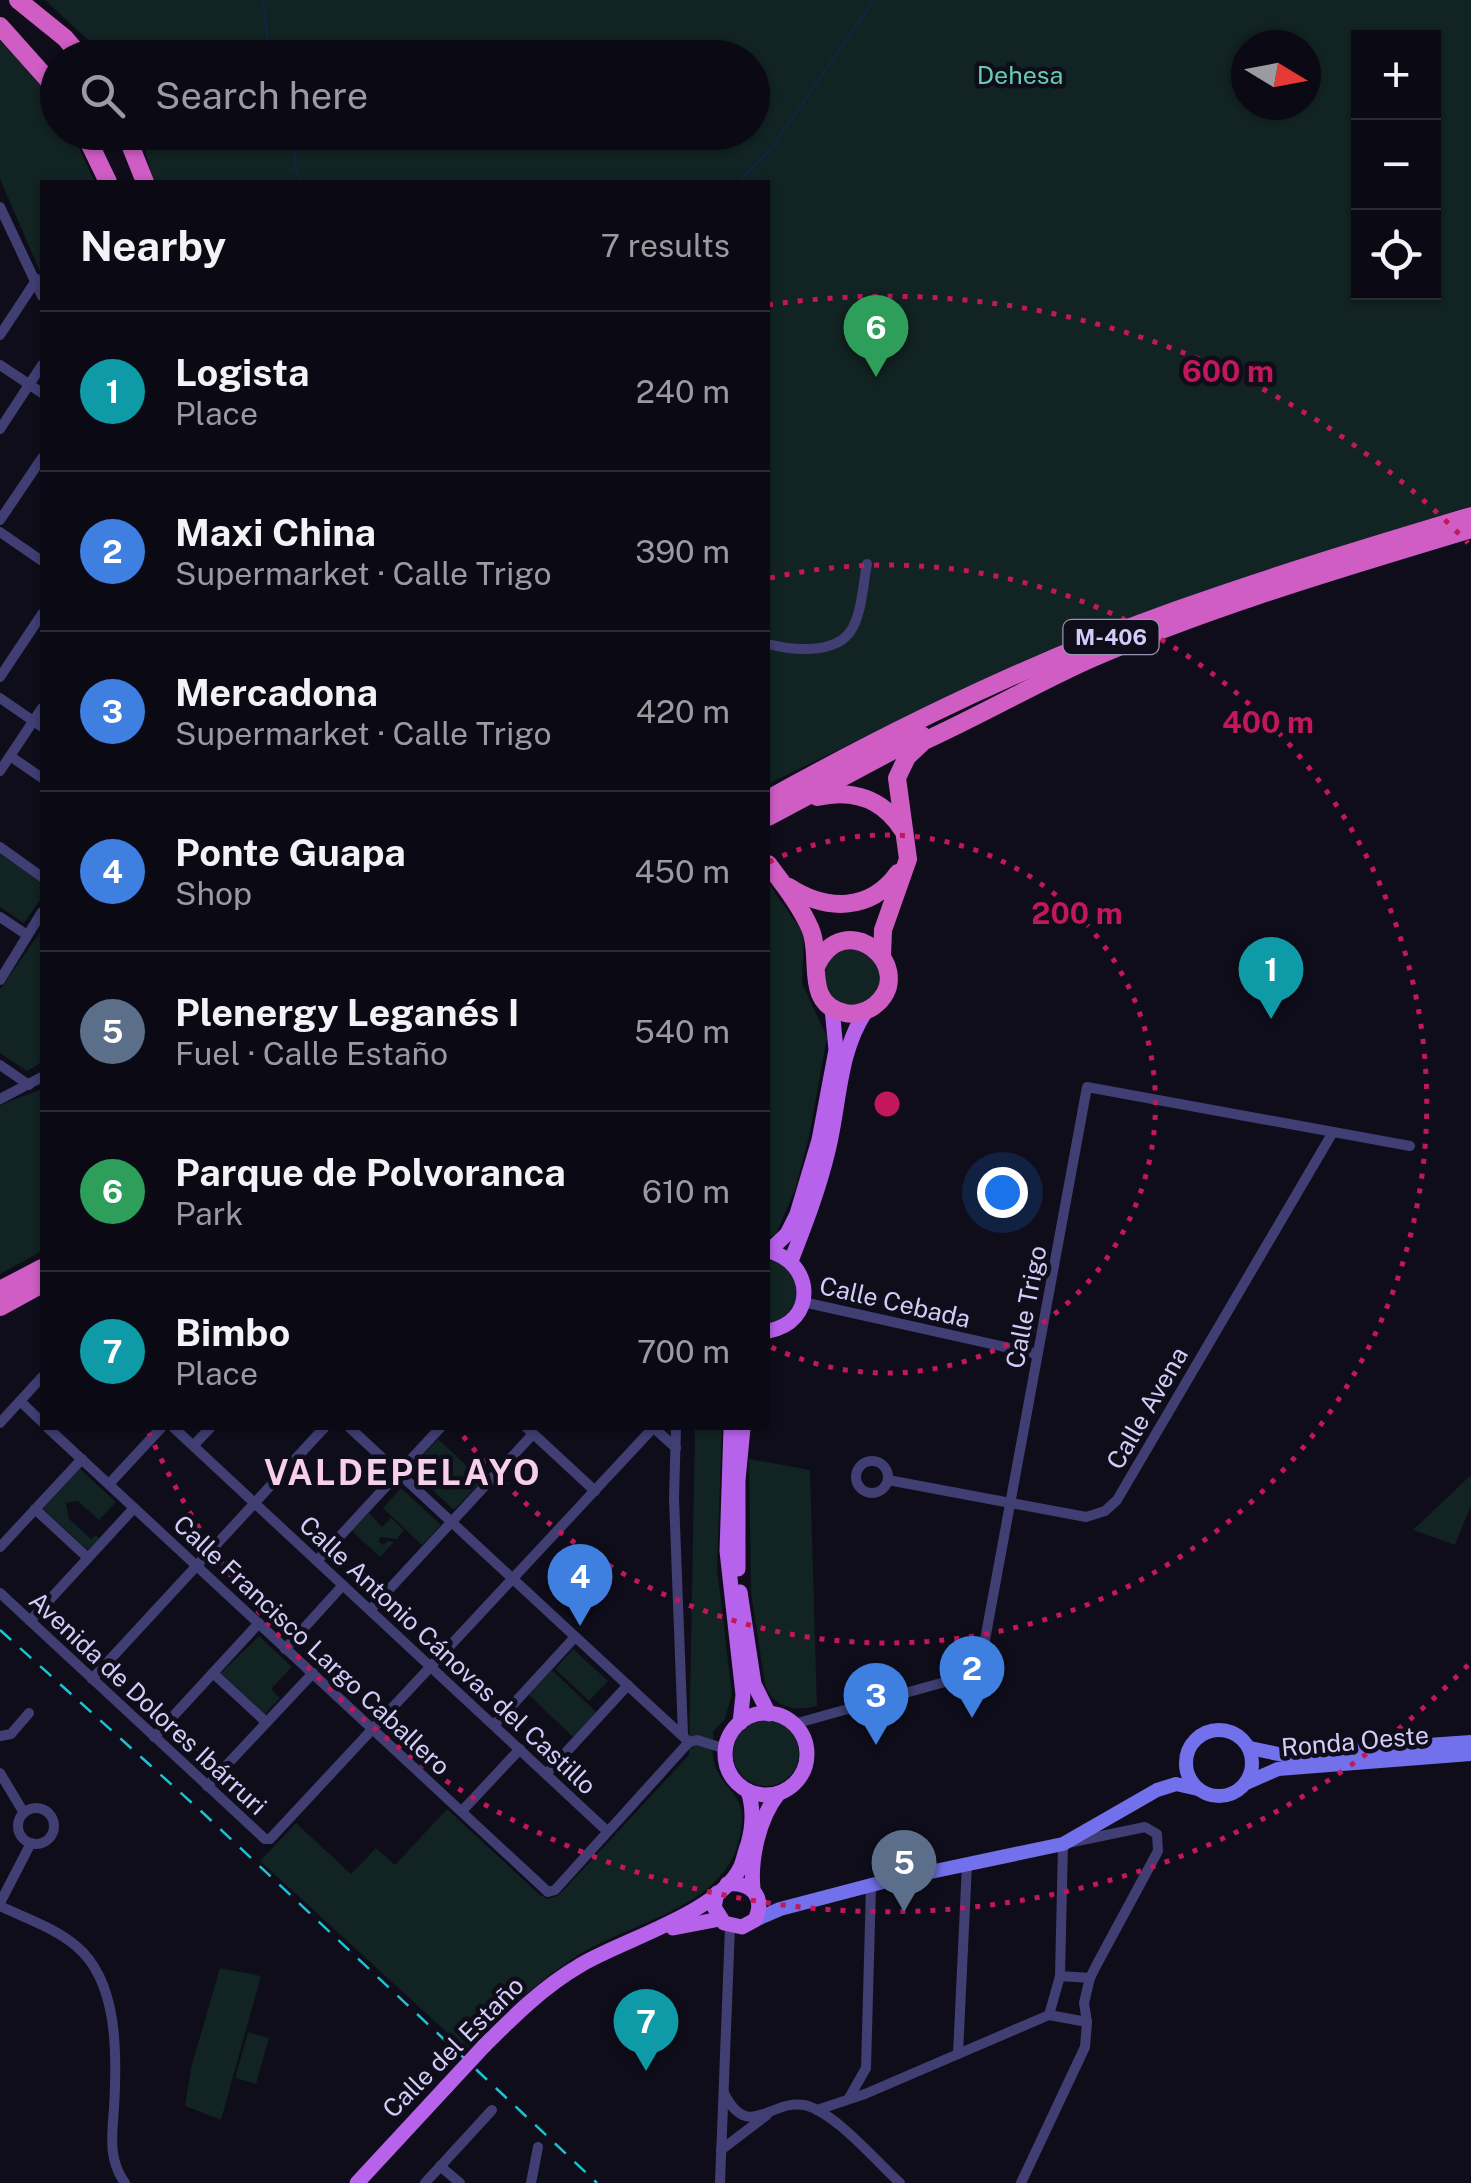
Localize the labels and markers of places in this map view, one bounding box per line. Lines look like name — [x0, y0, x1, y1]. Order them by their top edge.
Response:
pin: 6 — [844, 294, 908, 377]
pin: 1 — [1238, 936, 1304, 1019]
centre of rings — [869, 1086, 905, 1122]
pin: 4 — [548, 1544, 612, 1626]
pin: 2 — [940, 1636, 1004, 1718]
pin: 3 — [844, 1662, 908, 1745]
pin: 5 — [872, 1830, 936, 1912]
pin: 7 — [614, 1988, 678, 2071]

